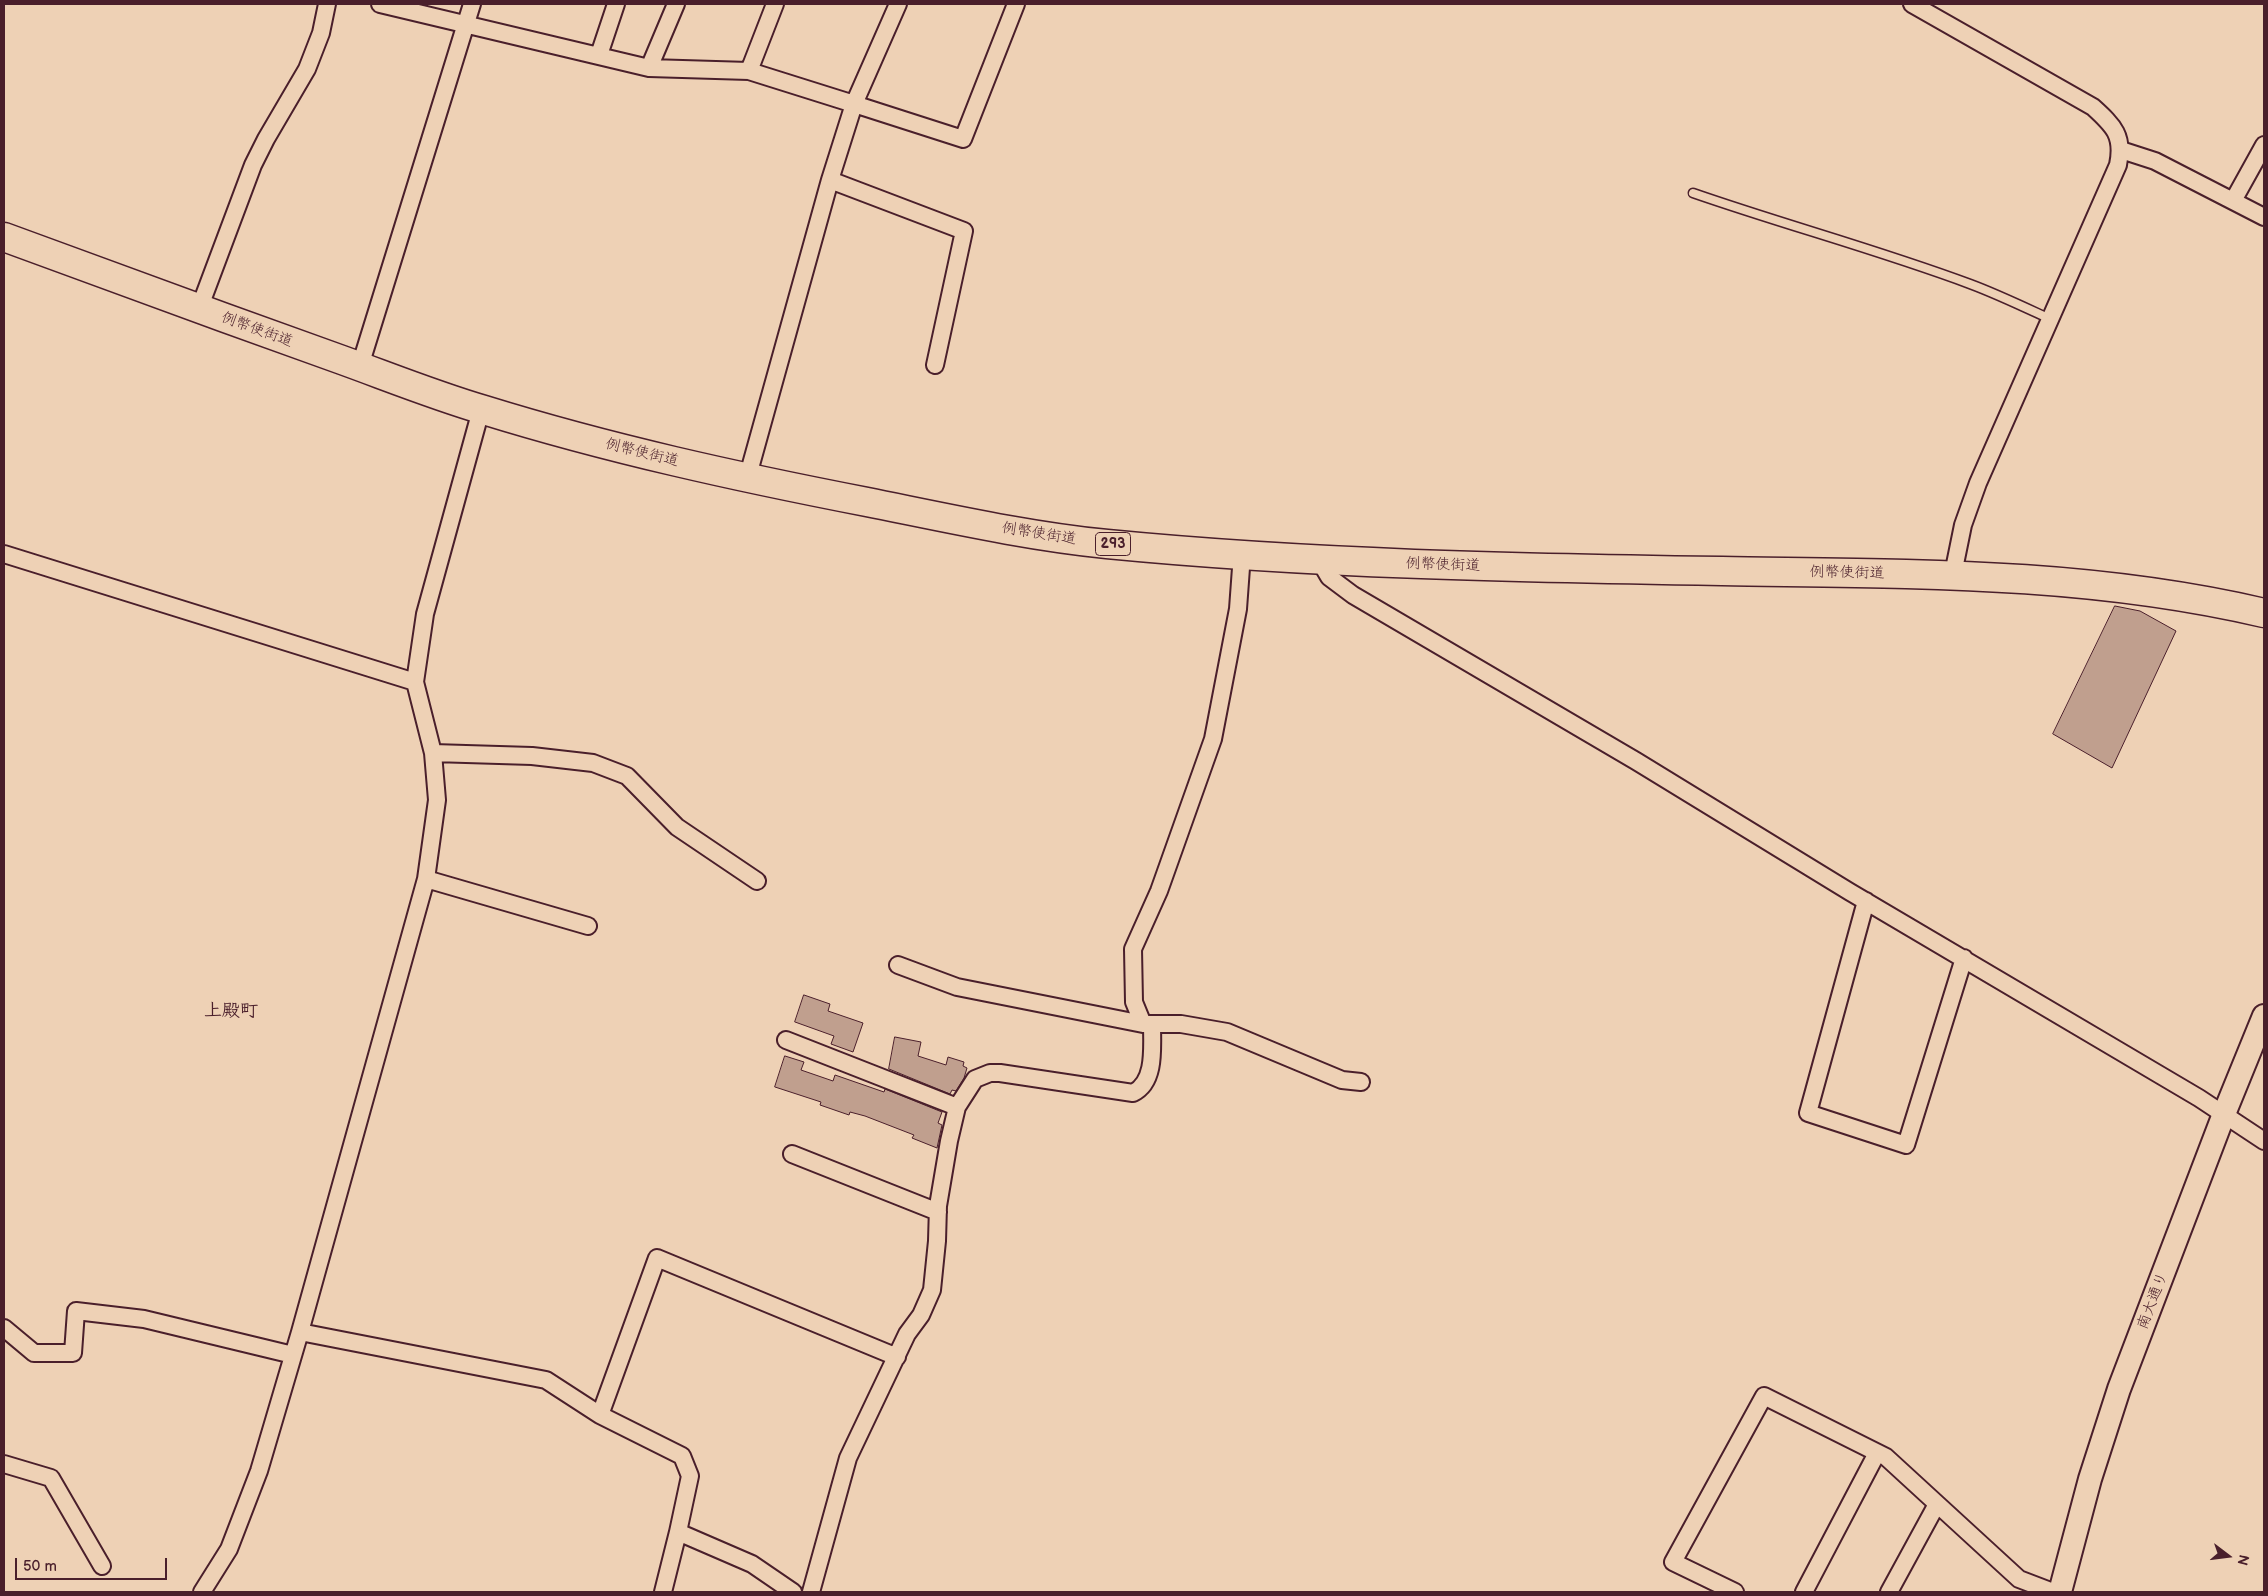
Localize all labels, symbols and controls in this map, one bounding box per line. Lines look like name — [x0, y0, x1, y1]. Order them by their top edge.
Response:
street label: 例幣使街道 — [219, 309, 295, 351]
street label: 例幣使街道 — [603, 435, 681, 471]
street label: 例幣使街道 — [1001, 519, 1077, 549]
road number: 293 — [1096, 532, 1130, 556]
street label: 例幣使街道 — [1405, 555, 1481, 575]
street label: 例幣使街道 — [1809, 563, 1885, 583]
district label: 上殿町 — [204, 1000, 258, 1022]
street label: 南大通り — [2134, 1270, 2172, 1332]
north arrow — [2203, 1531, 2253, 1581]
scale bar — [18, 1548, 170, 1580]
text: N — [2233, 1553, 2253, 1567]
text: 50 m — [23, 1557, 57, 1576]

